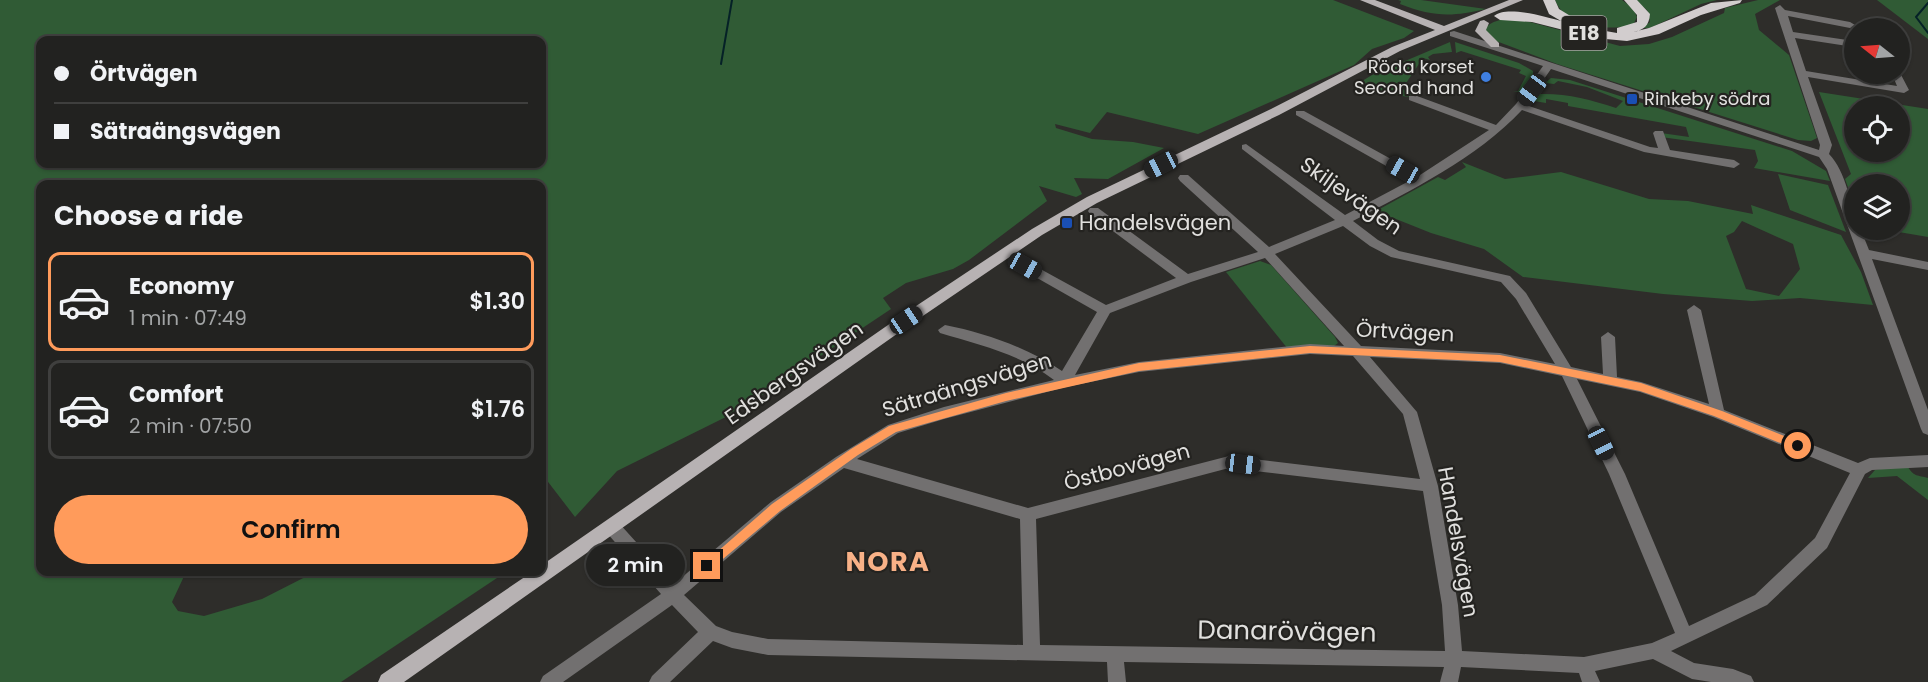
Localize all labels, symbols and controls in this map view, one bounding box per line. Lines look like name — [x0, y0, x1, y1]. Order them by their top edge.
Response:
road number: E18 — [1562, 16, 1606, 50]
north arrow — [1844, 18, 1910, 84]
map controls — [1844, 18, 1910, 240]
place label: Röda korset Second hand — [1354, 54, 1474, 100]
text: Örtvägen — [90, 58, 198, 89]
marker: Röda korset Second hand — [1479, 70, 1493, 84]
car — [1514, 70, 1550, 110]
place label: Rinkeby södra — [1644, 86, 1770, 111]
marker: Rinkeby södra — [1625, 92, 1639, 106]
button: locate — [1844, 96, 1910, 162]
text: Sätraängsvägen — [90, 116, 281, 147]
car — [1141, 149, 1181, 181]
street label: Skiljevägen — [1294, 150, 1408, 241]
car — [1383, 153, 1423, 187]
button: layers — [1844, 174, 1910, 240]
text: Choose a ride — [54, 197, 243, 234]
place label: Handelsvägen — [1079, 208, 1231, 237]
marker: Handelsvägen — [1060, 216, 1074, 230]
car — [1005, 249, 1045, 283]
text: Economy — [129, 271, 234, 302]
icon: car — [57, 275, 111, 329]
text: $1.30 — [470, 286, 525, 317]
car — [886, 302, 926, 338]
text: 1 min · 07:49 — [129, 304, 247, 332]
street label: Edsbergsvägen — [719, 314, 869, 431]
street label: Örtvägen — [1355, 314, 1455, 349]
street label: Sätraängsvägen — [879, 345, 1055, 424]
text: Comfort — [129, 379, 223, 410]
icon: car — [57, 383, 111, 437]
text: $1.76 — [471, 394, 525, 425]
text: 2 min · 07:50 — [129, 412, 252, 440]
car — [1585, 423, 1617, 463]
route start — [1784, 432, 1811, 459]
street label: Östbovägen — [1061, 436, 1193, 497]
car — [1224, 453, 1262, 475]
street label: Handelsvägen — [1431, 464, 1486, 619]
button: Confirm — [54, 495, 528, 564]
district label: NORA — [845, 543, 931, 580]
callout: 2 min — [587, 545, 686, 587]
text: 2 min — [608, 551, 663, 579]
route end — [693, 552, 720, 579]
street label: Danarövägen — [1197, 611, 1377, 651]

